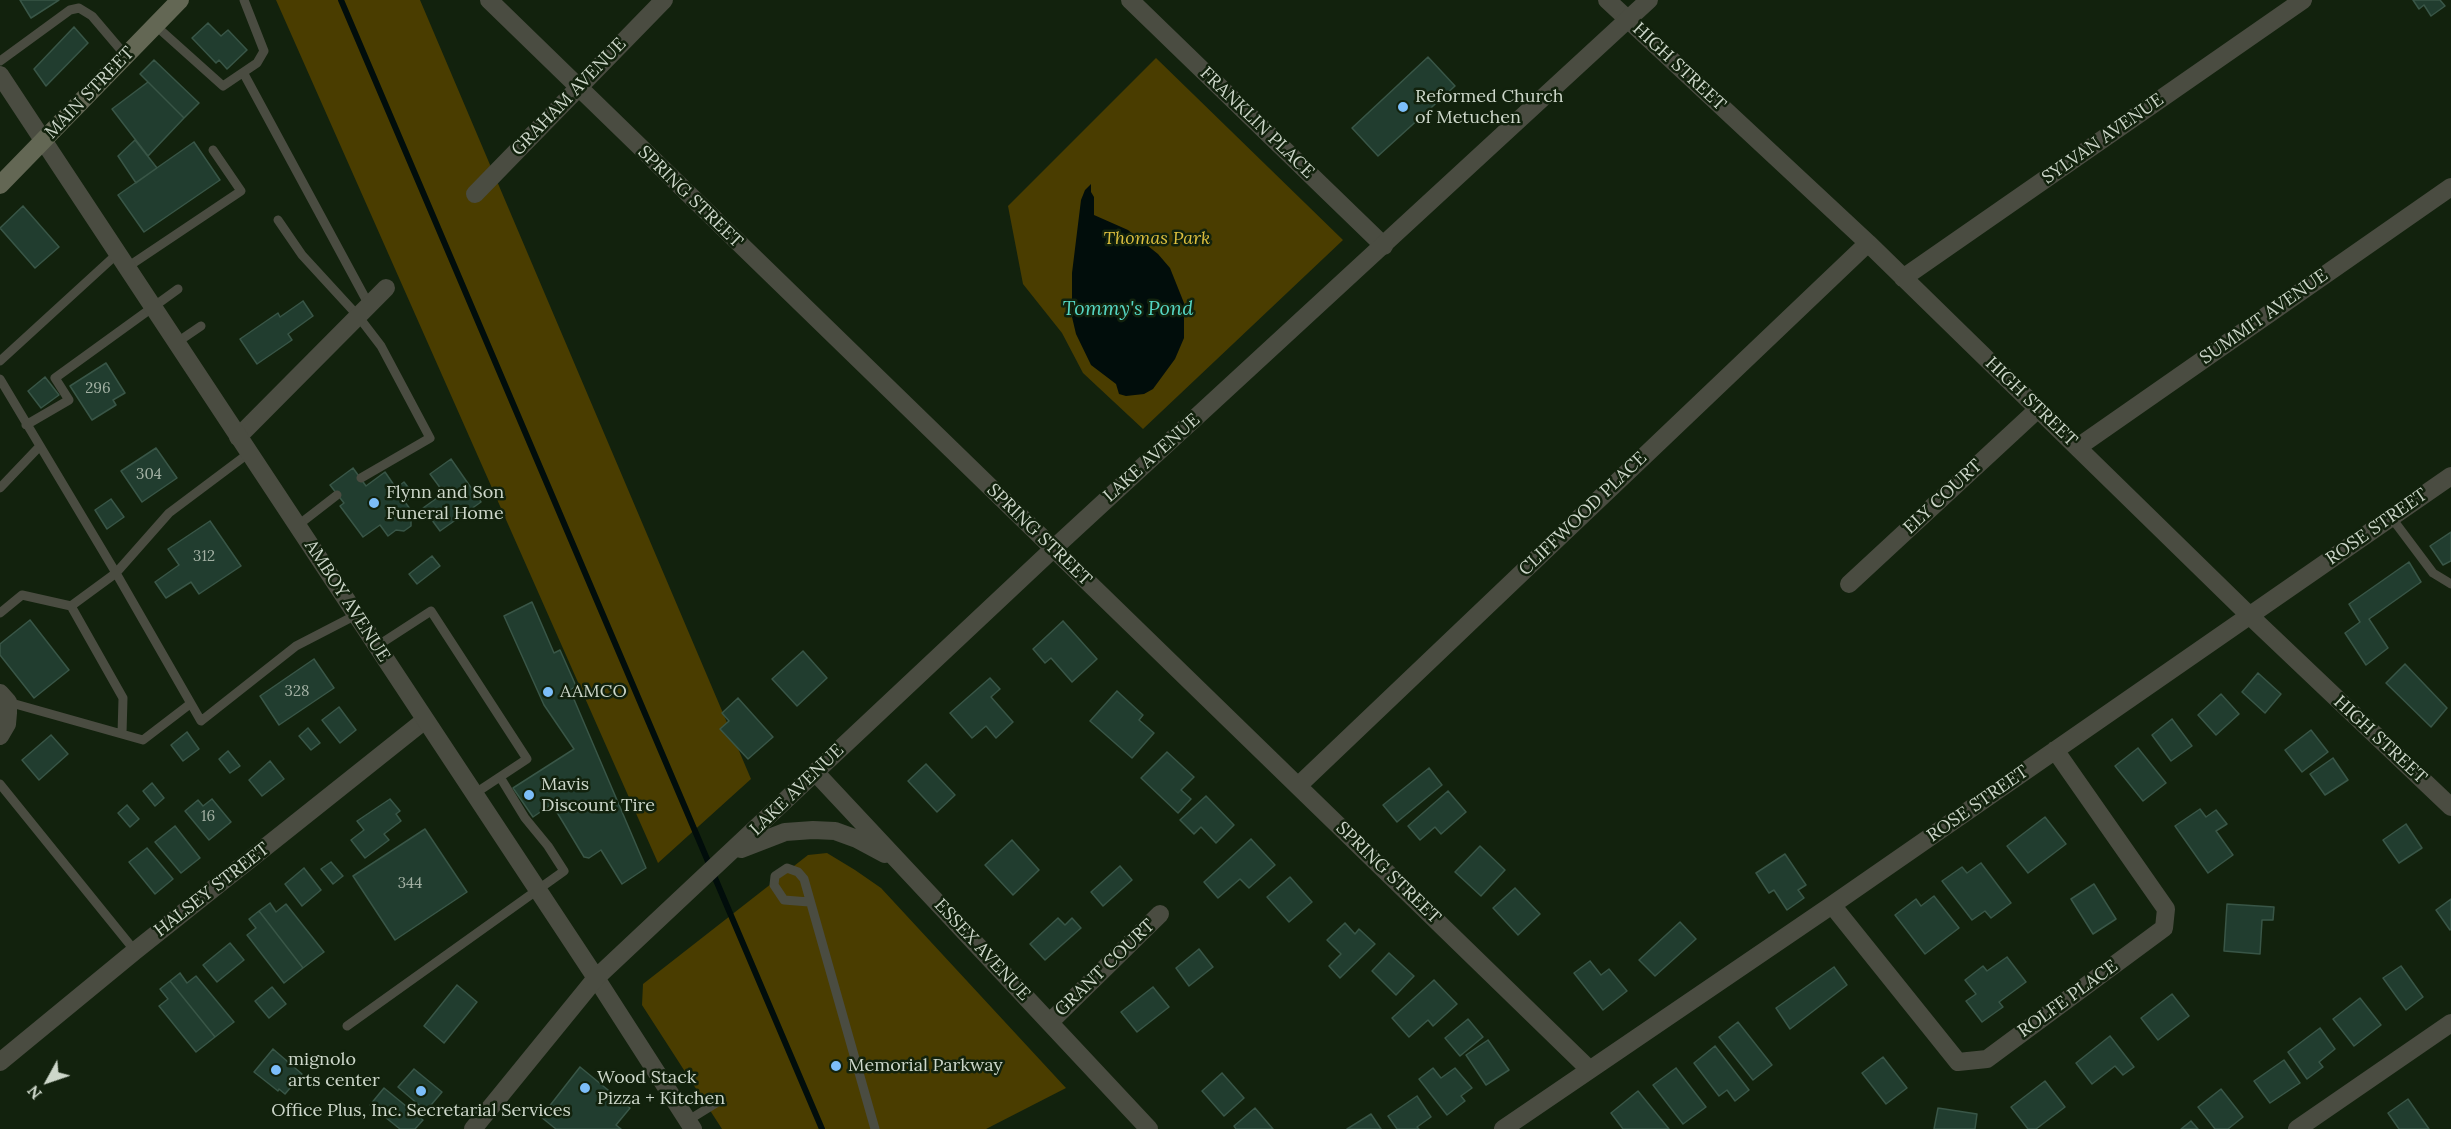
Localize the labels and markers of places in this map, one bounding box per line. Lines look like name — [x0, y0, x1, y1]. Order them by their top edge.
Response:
place label: Reformed Church of Metuchen — [1415, 86, 1564, 128]
marker: Reformed Church of Metuchen — [1396, 100, 1410, 114]
place label: Flynn and Son Funeral Home — [386, 482, 504, 524]
marker: Flynn and Son Funeral Home — [367, 496, 381, 510]
place label: AAMCO — [560, 681, 627, 703]
marker: AAMCO — [541, 685, 555, 699]
place label: Mavis Discount Tire — [541, 774, 655, 816]
marker: Mavis Discount Tire — [522, 788, 536, 802]
place label: mignolo arts center — [288, 1049, 380, 1092]
place label: Memorial Parkway — [848, 1055, 1003, 1077]
marker: Memorial Parkway — [829, 1059, 843, 1073]
marker: mignolo arts center — [269, 1063, 283, 1077]
place label: Wood Stack Pizza + Kitchen — [597, 1067, 725, 1110]
marker: Wood Stack Pizza + Kitchen — [578, 1081, 592, 1095]
marker: Office Plus, Inc. Secretarial Services — [414, 1084, 428, 1098]
place label: Office Plus, Inc. Secretarial Services — [271, 1100, 571, 1122]

